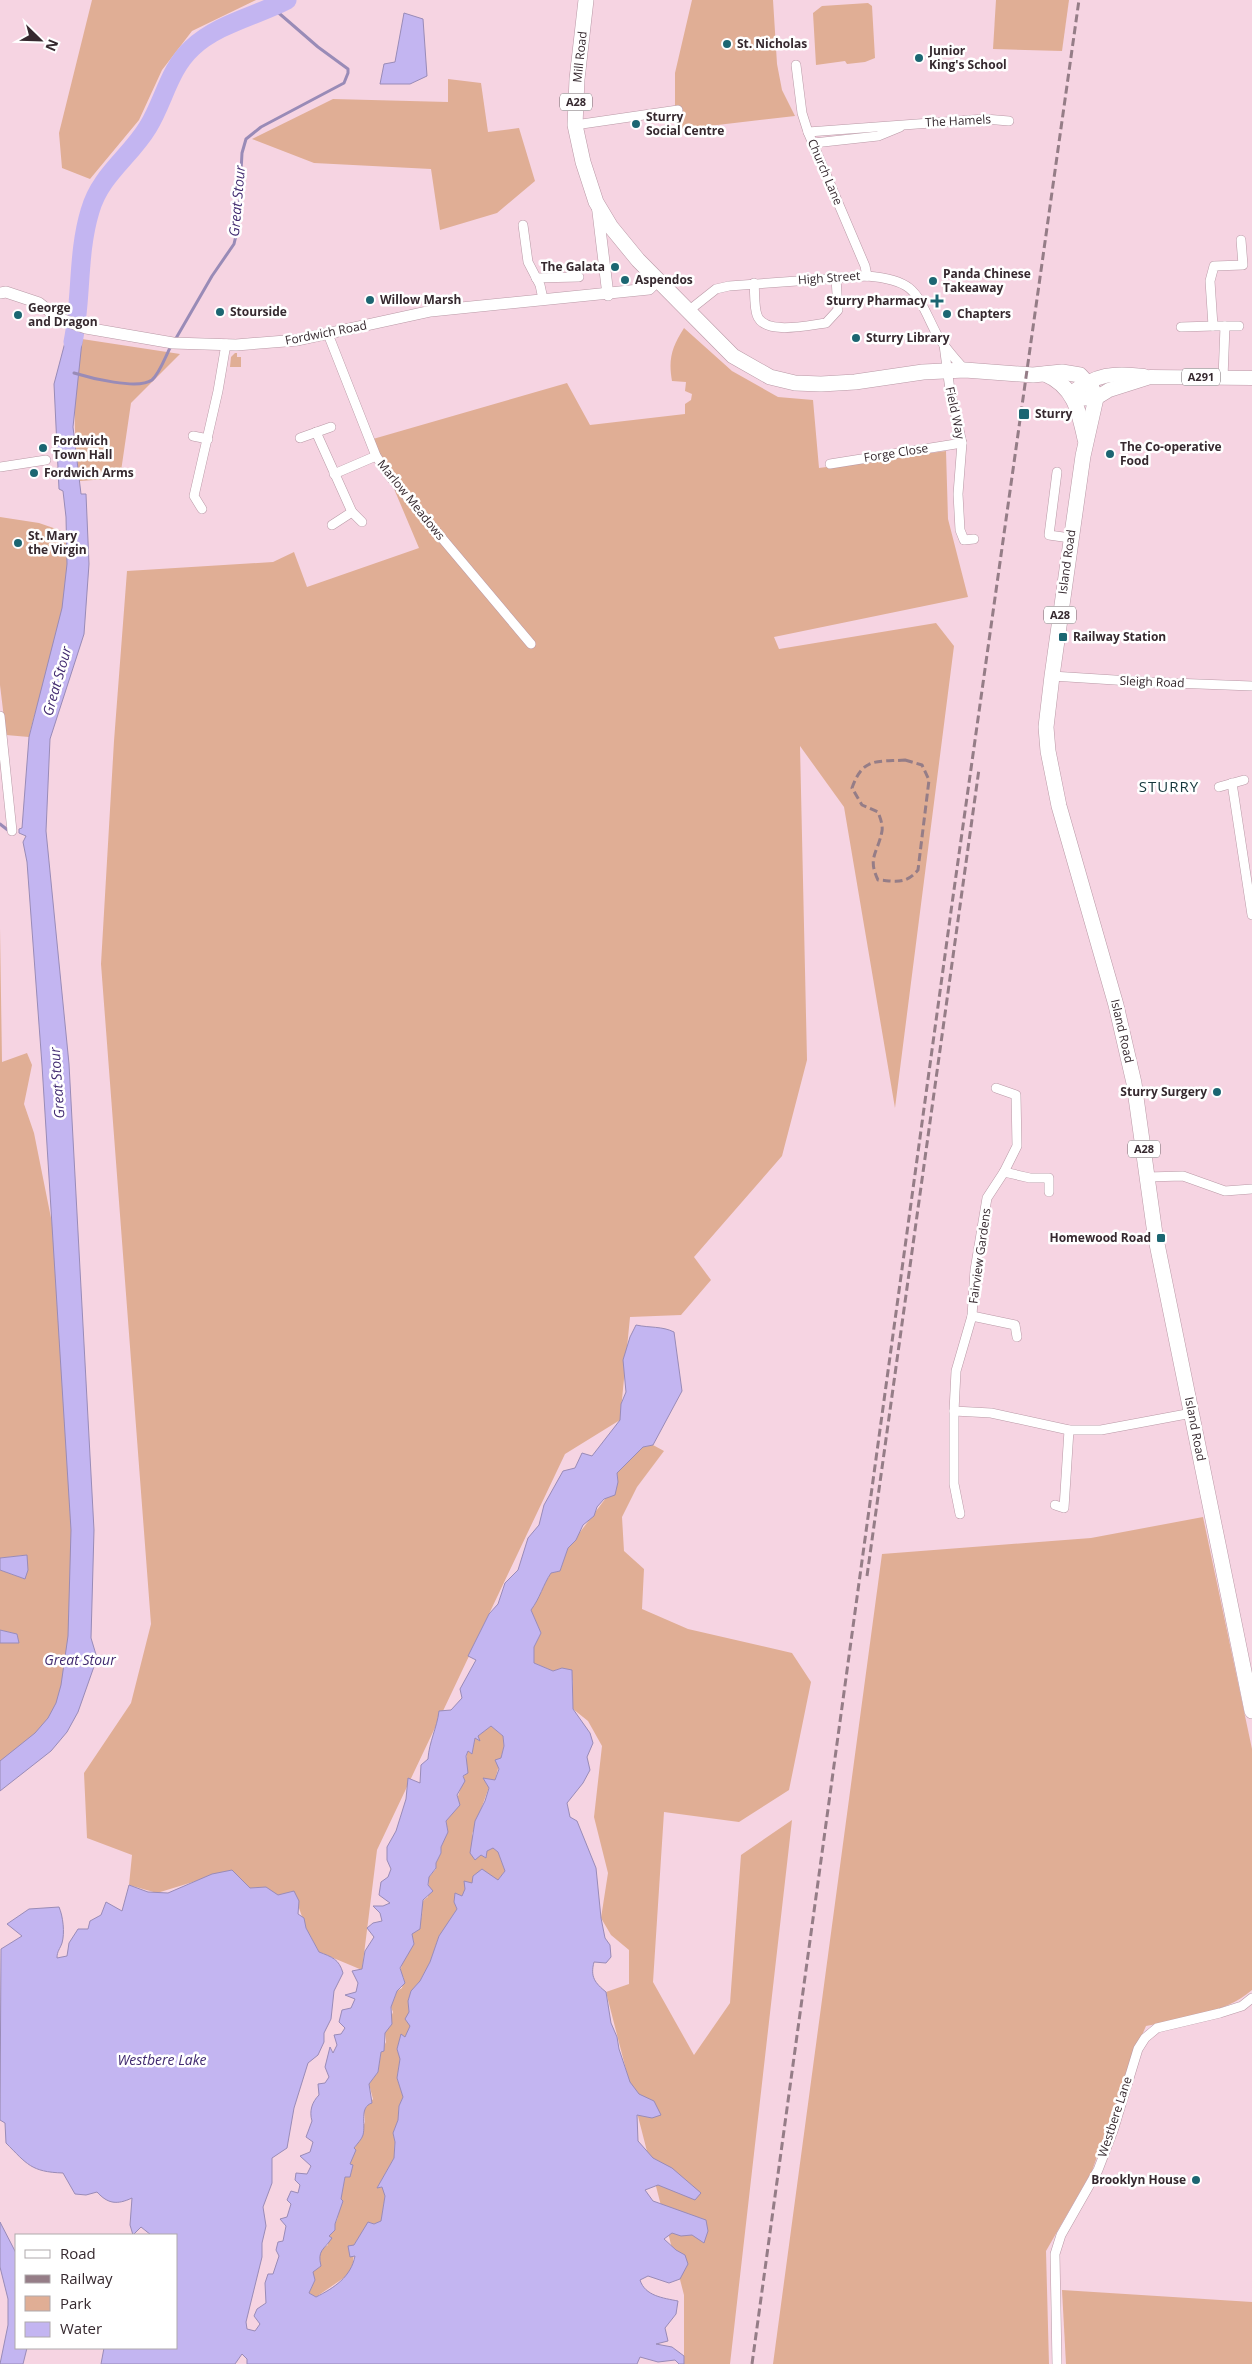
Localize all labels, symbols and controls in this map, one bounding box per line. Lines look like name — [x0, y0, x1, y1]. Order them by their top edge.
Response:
north arrow — [15, 15, 65, 65]
street label: Mill Road — [568, 30, 591, 84]
place label: St. Nicholas — [737, 35, 807, 52]
text: N — [41, 36, 63, 54]
marker: St. Nicholas — [721, 38, 733, 50]
place label: Junior King's School — [928, 42, 1007, 73]
marker: Junior King's School — [913, 52, 925, 64]
road number: A28 — [560, 94, 592, 110]
place label: Sturry Social Centre — [646, 108, 724, 139]
street label: The Hamels — [925, 110, 992, 131]
marker: Sturry Social Centre — [630, 118, 642, 130]
street label: Church Lane — [804, 136, 847, 208]
water label: Great Stour — [224, 164, 249, 237]
place label: The Galata — [541, 258, 605, 275]
marker: The Galata — [609, 261, 621, 273]
place label: Panda Chinese Takeaway — [943, 265, 1031, 296]
street label: High Street — [797, 267, 861, 288]
place label: Aspendos — [635, 271, 693, 288]
marker: Aspendos — [619, 274, 631, 286]
marker: Panda Chinese Takeaway — [927, 275, 939, 287]
place label: Willow Marsh — [380, 291, 461, 308]
place label: Sturry Pharmacy — [826, 292, 927, 309]
marker: Willow Marsh — [364, 294, 376, 306]
marker: Sturry Pharmacy — [931, 295, 943, 307]
place label: George and Dragon — [28, 299, 98, 330]
place label: Stourside — [230, 303, 287, 320]
place label: Chapters — [957, 305, 1011, 322]
marker: Stourside — [214, 306, 226, 318]
marker: Chapters — [941, 308, 953, 320]
marker: George and Dragon — [12, 309, 24, 321]
street label: Fordwich Road — [284, 316, 368, 349]
place label: Sturry Library — [866, 329, 950, 346]
marker: Sturry Library — [850, 332, 862, 344]
road number: A291 — [1182, 368, 1220, 386]
street label: Field Way — [942, 385, 970, 442]
place label: Sturry — [1035, 405, 1073, 422]
marker: Sturry — [1017, 407, 1031, 421]
place label: Fordwich Town Hall — [53, 432, 112, 463]
place label: The Co-operative Food — [1120, 438, 1222, 469]
street label: Forge Close — [863, 439, 930, 466]
marker: Fordwich Town Hall — [37, 442, 49, 454]
marker: The Co-operative Food — [1104, 448, 1116, 460]
street label: Marlow Meadows — [374, 456, 449, 544]
place label: Fordwich Arms — [44, 464, 134, 481]
marker: Fordwich Arms — [28, 467, 40, 479]
place label: St. Mary the Virgin — [28, 527, 87, 558]
street label: Island Road — [1054, 528, 1079, 595]
marker: St. Mary the Virgin — [12, 537, 24, 549]
road number: A28 — [1044, 606, 1076, 624]
place label: Railway Station — [1073, 628, 1166, 645]
marker: Railway Station — [1057, 631, 1069, 643]
water label: Great Stour — [38, 644, 76, 718]
street label: Sleigh Road — [1119, 672, 1185, 691]
district label: STURRY — [1139, 776, 1199, 796]
street label: Island Road — [1107, 997, 1138, 1065]
water label: Great Stour — [45, 1046, 68, 1119]
place label: Sturry Surgery — [1120, 1083, 1207, 1100]
marker: Sturry Surgery — [1211, 1086, 1223, 1098]
road number: A28 — [1128, 1140, 1160, 1158]
street label: Fairview Gardens — [964, 1207, 995, 1305]
place label: Homewood Road — [1049, 1229, 1151, 1246]
marker: Homewood Road — [1155, 1232, 1167, 1244]
street label: Island Road — [1181, 1395, 1210, 1463]
water label: Great Stour — [44, 1650, 116, 1669]
water label: Westbere Lake — [117, 2050, 207, 2069]
street label: Westbere Lane — [1094, 2074, 1136, 2159]
place label: Brooklyn House — [1091, 2171, 1186, 2188]
marker: Brooklyn House — [1190, 2174, 1202, 2186]
legend — [15, 2234, 178, 2349]
text: Road — [60, 2243, 96, 2263]
text: Railway — [60, 2268, 113, 2288]
text: Park — [60, 2293, 91, 2313]
text: Water — [60, 2318, 102, 2338]

